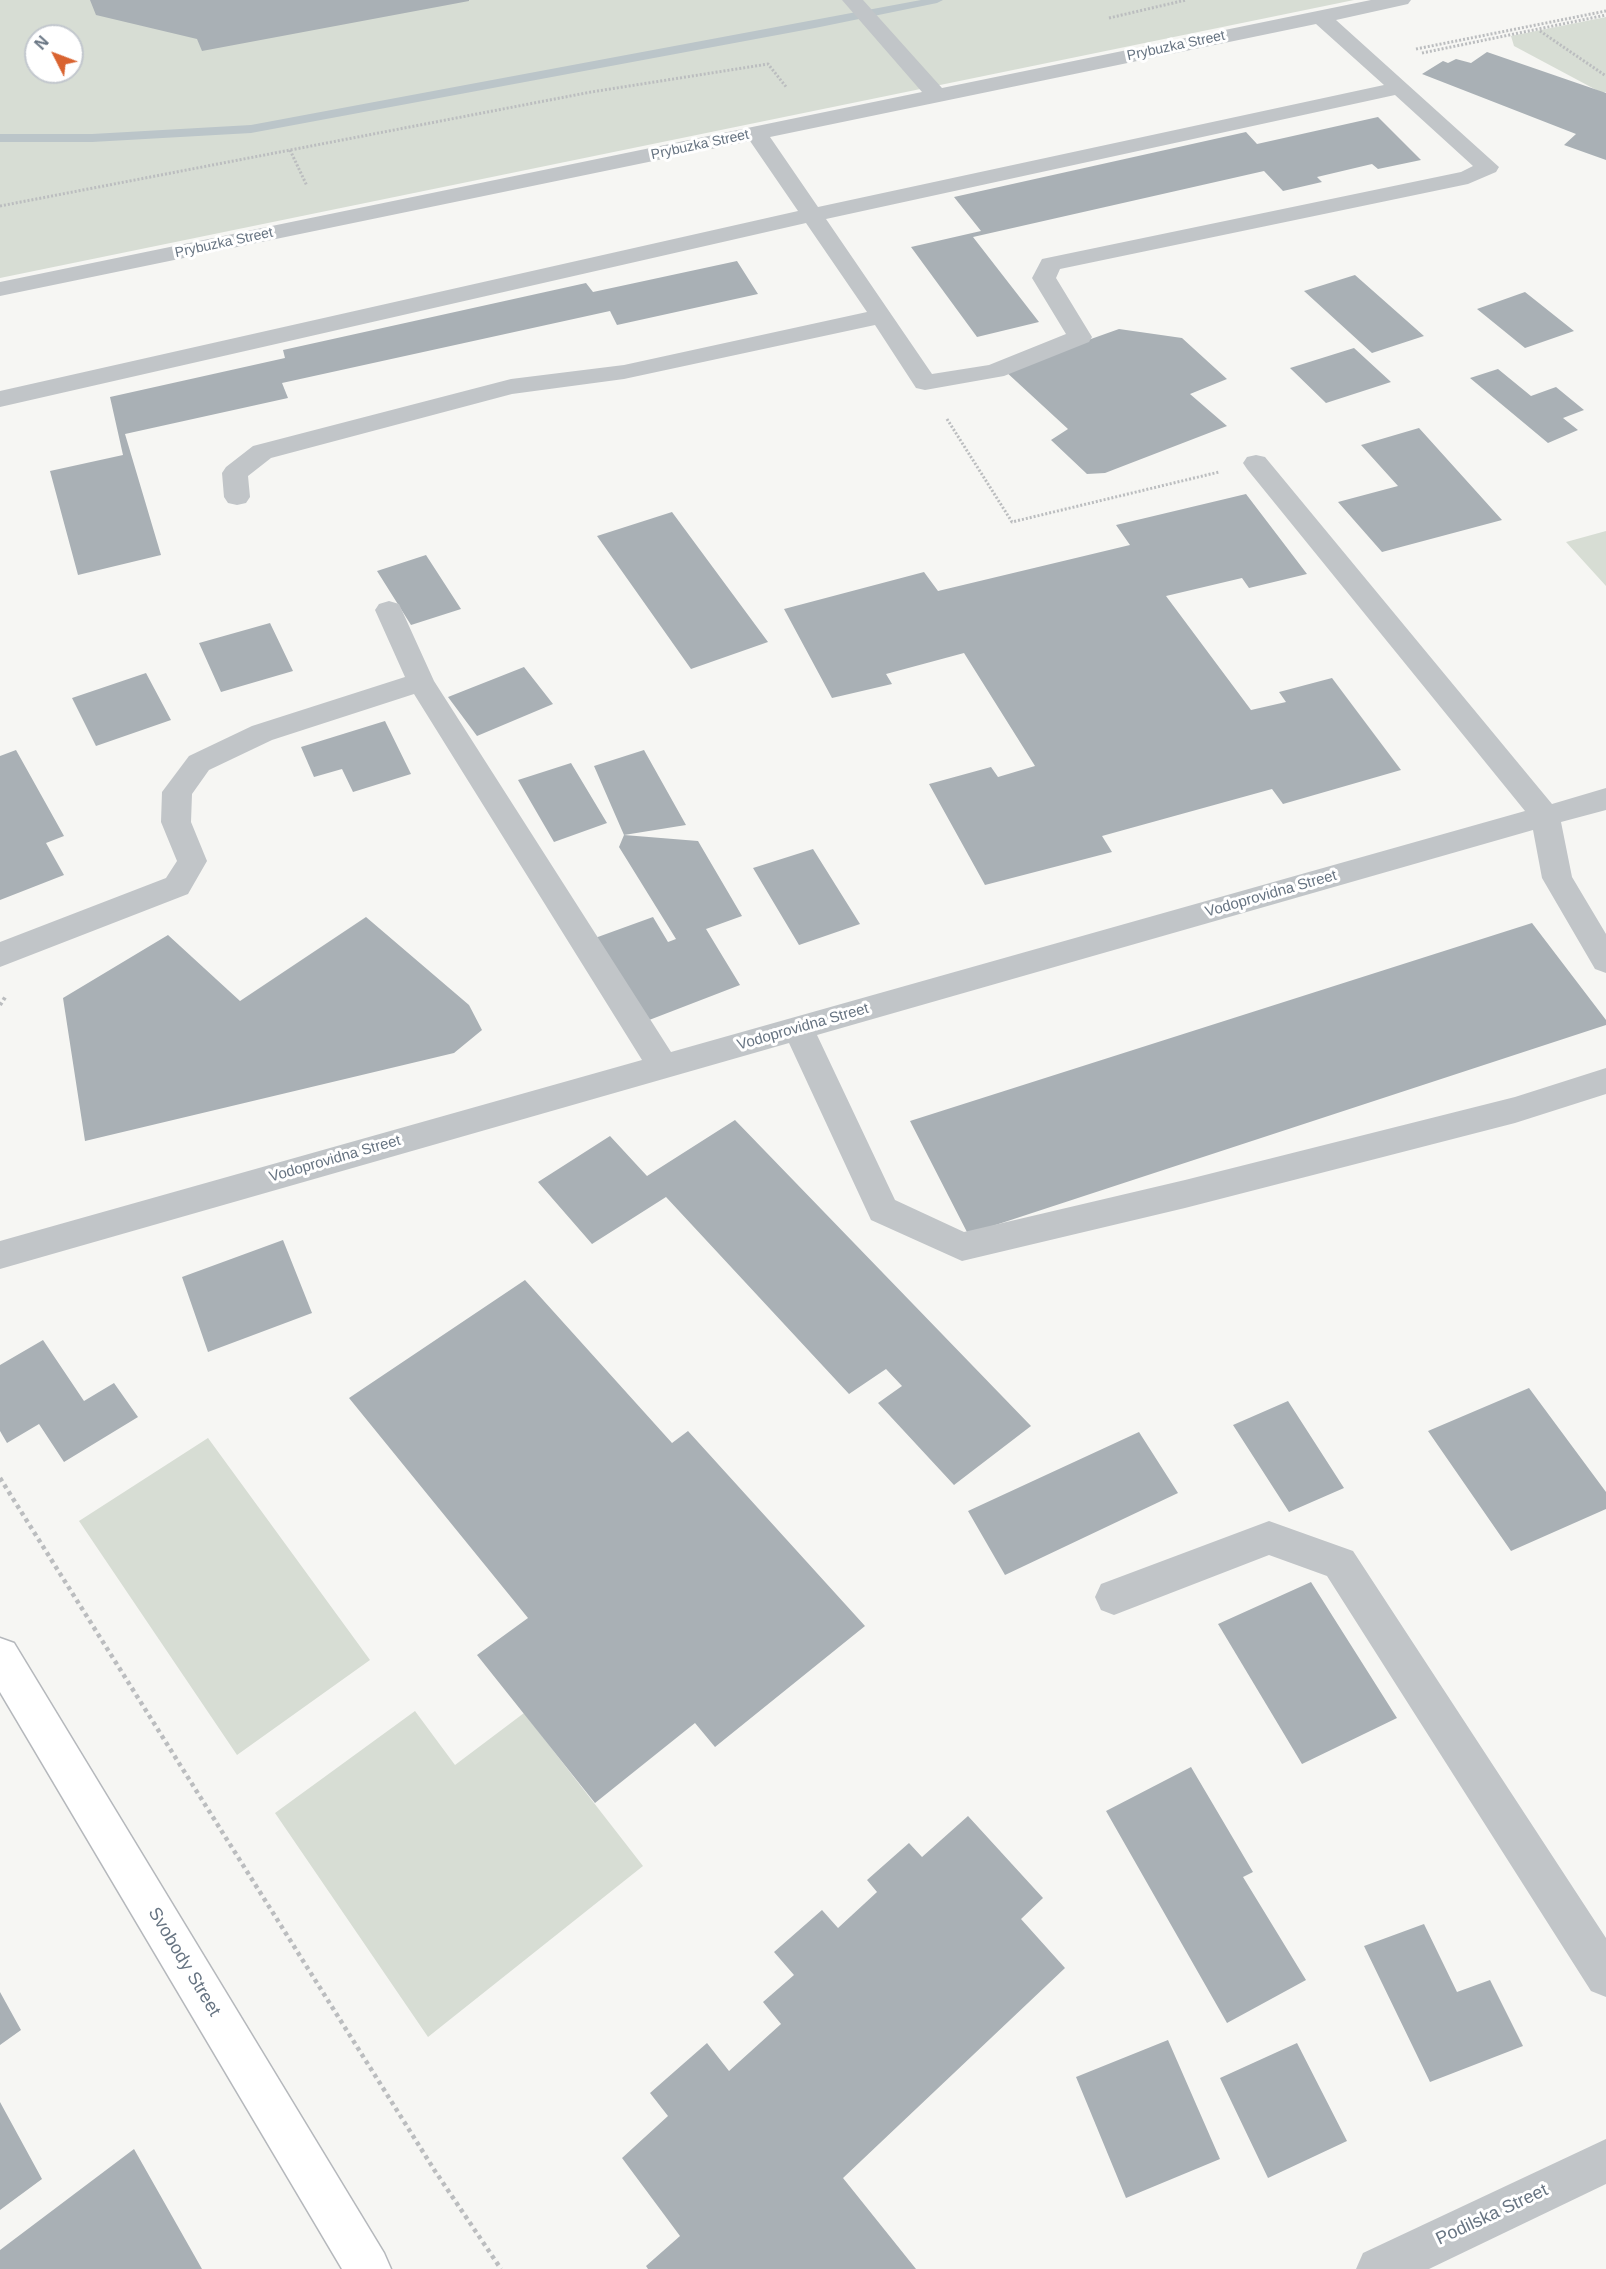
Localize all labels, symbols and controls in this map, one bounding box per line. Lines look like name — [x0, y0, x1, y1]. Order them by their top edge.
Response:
north arrow — [24, 24, 84, 84]
street label: Prybuzka Street — [1126, 27, 1226, 65]
text: N — [32, 33, 52, 53]
street label: Prybuzka Street — [650, 126, 750, 164]
street label: Prybuzka Street — [174, 224, 274, 262]
street label: Vodoprovidna Street — [1203, 867, 1339, 921]
street label: Vodoprovidna Street — [735, 1000, 871, 1054]
street label: Vodoprovidna Street — [267, 1132, 403, 1186]
street label: Svobody Street — [143, 1904, 225, 2020]
street label: Podilska Street — [1433, 2180, 1551, 2250]

